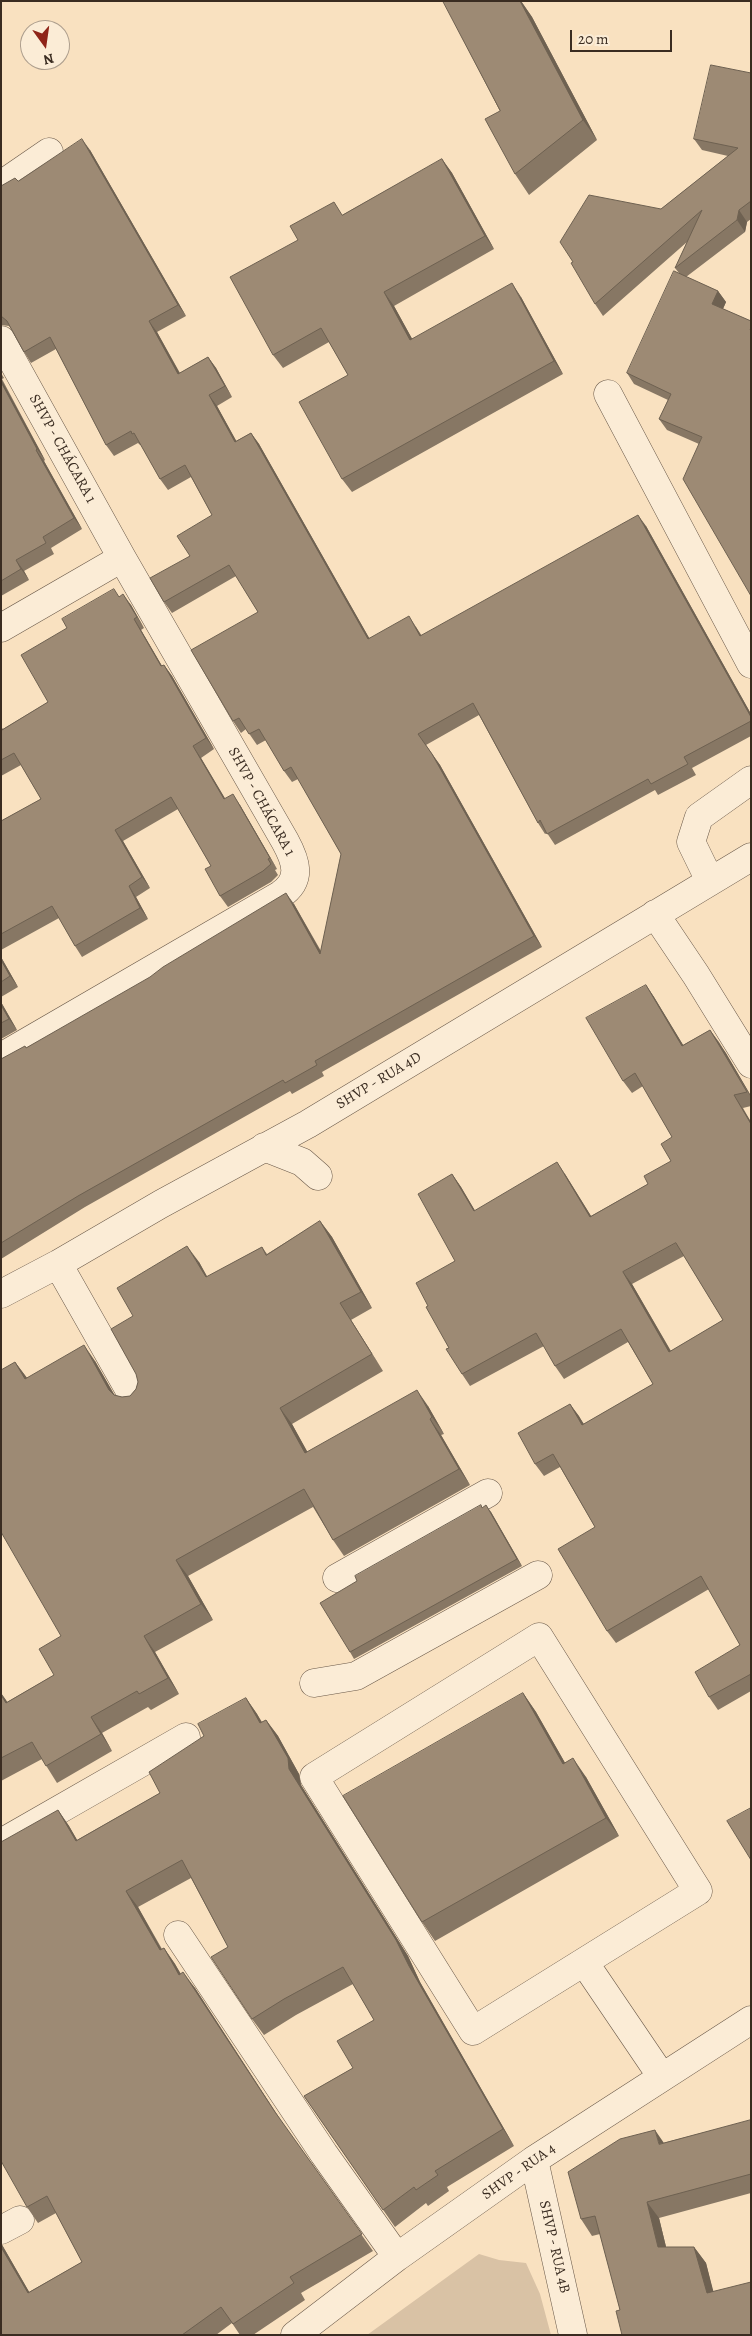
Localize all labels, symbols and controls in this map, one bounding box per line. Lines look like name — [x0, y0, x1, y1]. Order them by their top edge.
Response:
north arrow — [20, 20, 70, 70]
scale bar — [572, 20, 674, 52]
text: 20 m — [578, 29, 609, 49]
text: N — [41, 49, 56, 70]
street label: SHVP - CHÁCARA 1 — [25, 391, 99, 507]
street label: SHVP - CHÁCARA 1 — [224, 744, 298, 860]
street label: SHVP - RUA 4D — [333, 1048, 425, 1114]
street label: SHVP - RUA 4 — [479, 2140, 559, 2204]
street label: SHVP - RUA 4B — [535, 2199, 573, 2295]

